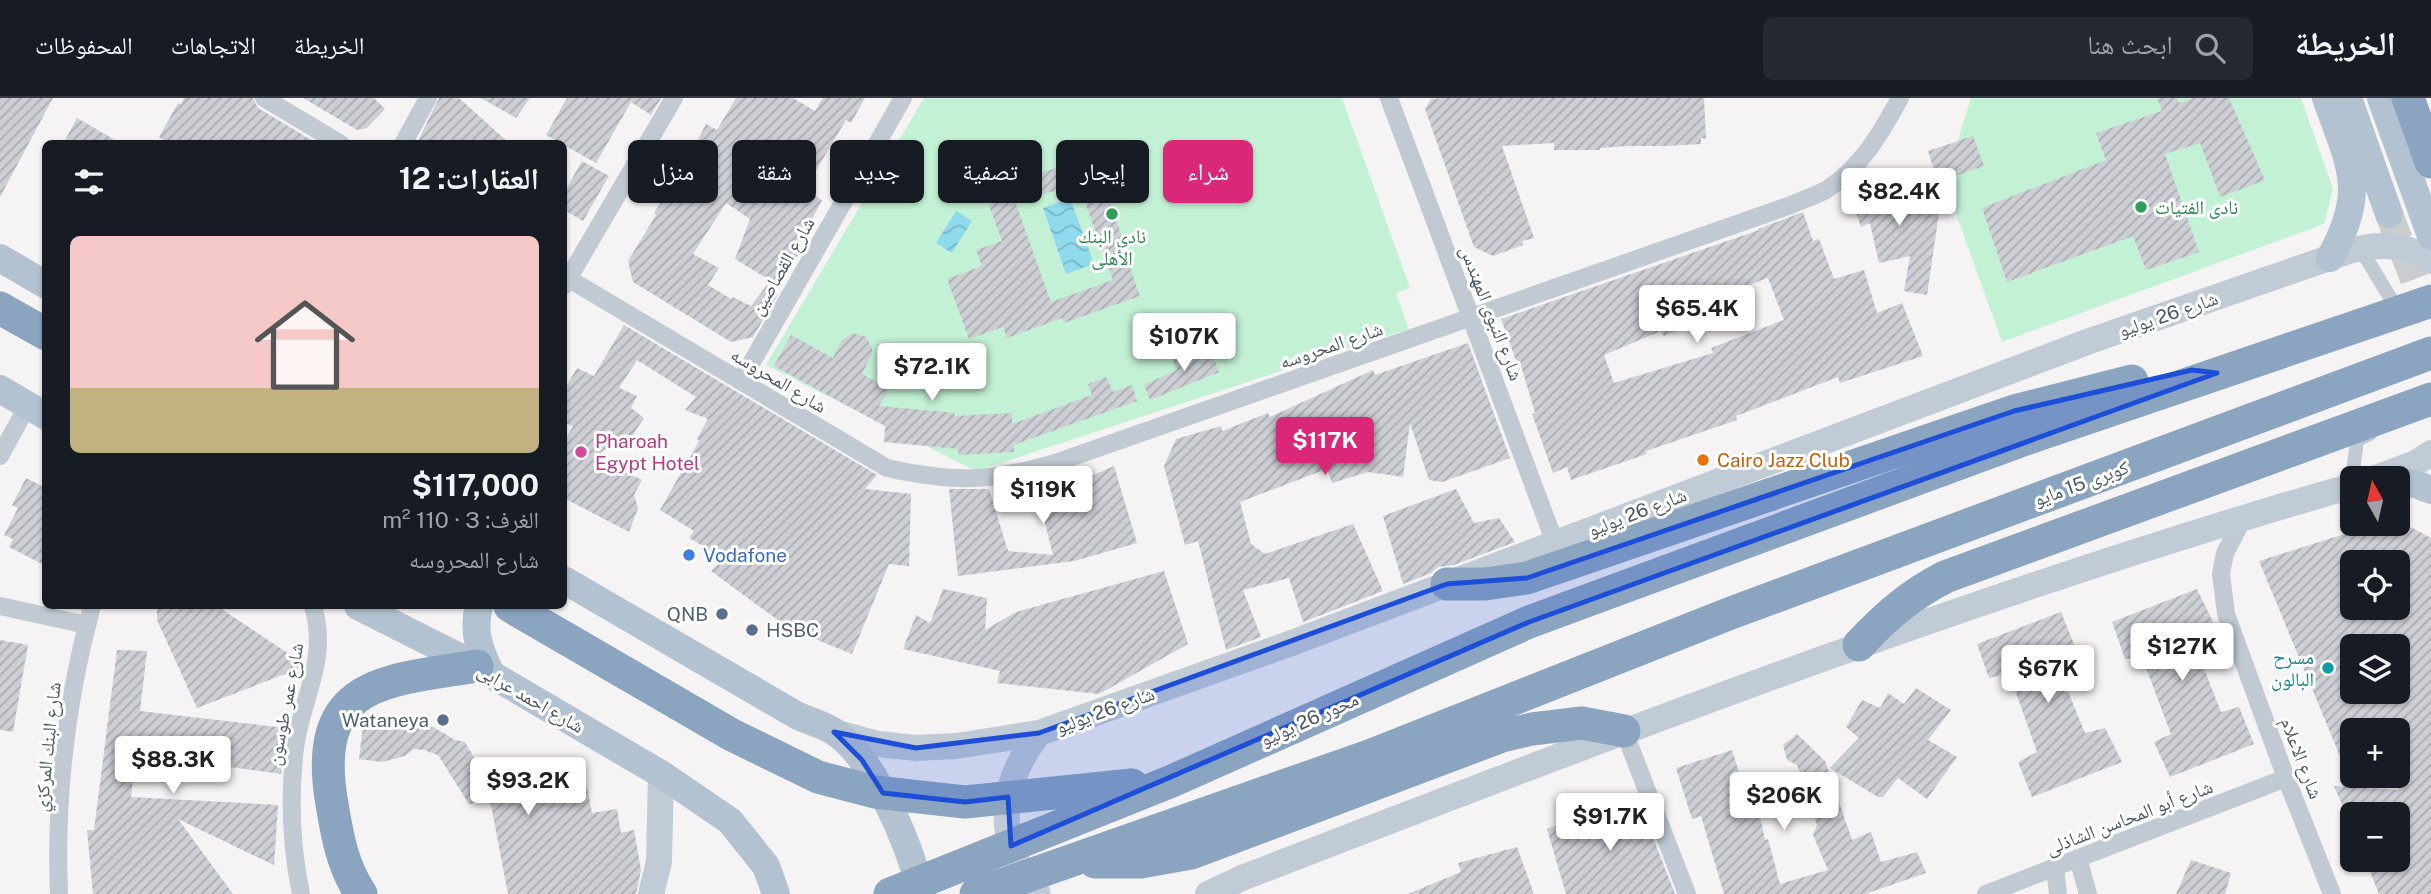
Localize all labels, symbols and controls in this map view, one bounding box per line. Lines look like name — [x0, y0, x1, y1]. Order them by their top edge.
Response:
search box — [1763, 17, 2253, 80]
text: الخريطة — [2295, 24, 2396, 62]
text: ابحث هنا — [2087, 29, 2173, 60]
icon: search — [2191, 29, 2229, 67]
text: المحفوظات — [35, 31, 133, 59]
text: الاتجاهات — [171, 31, 256, 59]
text: الخريطة — [294, 31, 365, 59]
chip: منزل — [628, 140, 718, 203]
chip: شقة — [732, 140, 816, 203]
chip: جديد — [830, 140, 924, 203]
chip: تصفية — [938, 140, 1042, 203]
chip: إيجار — [1056, 140, 1149, 203]
chip: شراء — [1163, 140, 1253, 203]
text: العقارات: 12 — [399, 160, 539, 196]
icon: filters — [70, 163, 108, 201]
pin: $82.4K — [1842, 169, 1956, 228]
text: $82.4K — [1857, 177, 1941, 204]
place label: نادى الفتيات — [2155, 196, 2238, 219]
marker: نادى الفتيات — [2133, 199, 2149, 215]
marker: نادى البنك الأهلى — [1104, 206, 1120, 222]
street label: شارع القصاصين — [745, 213, 820, 319]
place label: نادى البنك الأهلى — [1078, 225, 1146, 270]
street label: شارع النبوى المهندس — [1455, 242, 1528, 384]
icon: home — [242, 282, 368, 408]
pin: $65.4K — [1640, 286, 1754, 345]
street label: شارع 26 يوليو — [2115, 287, 2221, 342]
text: $65.4K — [1655, 294, 1739, 321]
pin: $107K — [1135, 314, 1233, 373]
street label: شارع المحروسه — [1277, 317, 1386, 374]
text: $107K — [1149, 322, 1219, 349]
street label: شارع المحروسه — [727, 343, 831, 418]
pin: $72.1K — [875, 344, 989, 403]
text: $72.1K — [893, 352, 971, 379]
pin: $117K — [1276, 418, 1374, 477]
text: $117K — [1292, 426, 1358, 453]
place label: Pharoah Egypt Hotel — [595, 430, 700, 474]
marker: Pharoah Egypt Hotel — [573, 444, 589, 460]
place label: Cairo Jazz Club — [1717, 449, 1850, 471]
marker: Cairo Jazz Club — [1695, 452, 1711, 468]
street label: كوبرى 15 مايو — [2031, 456, 2132, 511]
pin: $119K — [994, 466, 1092, 526]
north arrow — [2340, 466, 2410, 536]
map controls — [2340, 466, 2410, 872]
text: $117,000 — [411, 467, 539, 503]
text: $119K — [1010, 475, 1077, 502]
street label: شارع 26 يوليو — [1585, 483, 1690, 542]
text: الغرف: 3 · 110 m² — [382, 506, 539, 533]
place label: Vodafone — [703, 544, 787, 566]
text: شارع المحروسه — [409, 546, 539, 573]
marker: Vodafone — [681, 547, 697, 563]
button: locate — [2340, 550, 2410, 620]
place label: QNB — [667, 603, 708, 625]
marker: QNB — [714, 606, 730, 622]
place label: HSBC — [766, 619, 819, 641]
marker: HSBC — [744, 622, 760, 638]
pin: $127K — [2133, 624, 2231, 683]
text: $127K — [2147, 632, 2218, 659]
button: layers — [2340, 634, 2410, 704]
street label: شارع عمر طوسون — [262, 641, 309, 767]
pin: $67K — [2007, 646, 2089, 705]
place label: مسرح البالون — [2271, 646, 2314, 691]
text: $67K — [2017, 654, 2079, 681]
street label: شارع احمد عرابى — [474, 659, 588, 738]
marker: مسرح البالون — [2320, 660, 2336, 676]
street label: شارع البنك المركزي — [29, 681, 70, 813]
street label: شارع 26 يوليو — [1053, 682, 1158, 739]
street label: محور 26 يوليو — [1257, 688, 1362, 751]
place label: Wataneya — [342, 709, 429, 731]
marker: Wataneya — [435, 712, 451, 728]
street label: شارع الاعلام — [2274, 714, 2328, 803]
button: + — [2340, 718, 2410, 788]
pin: $88.3K — [116, 736, 230, 796]
text: $88.3K — [131, 745, 215, 772]
pin: $93.2K — [471, 758, 585, 817]
text: $93.2K — [486, 766, 570, 793]
pin: $206K — [1735, 772, 1833, 832]
street label: شارع أبو المحاسن الشاذلى — [2042, 775, 2216, 860]
text: $206K — [1746, 781, 1822, 808]
pin: $91.7K — [1553, 794, 1667, 853]
text: $91.7K — [1572, 802, 1648, 829]
button: − — [2340, 802, 2410, 872]

